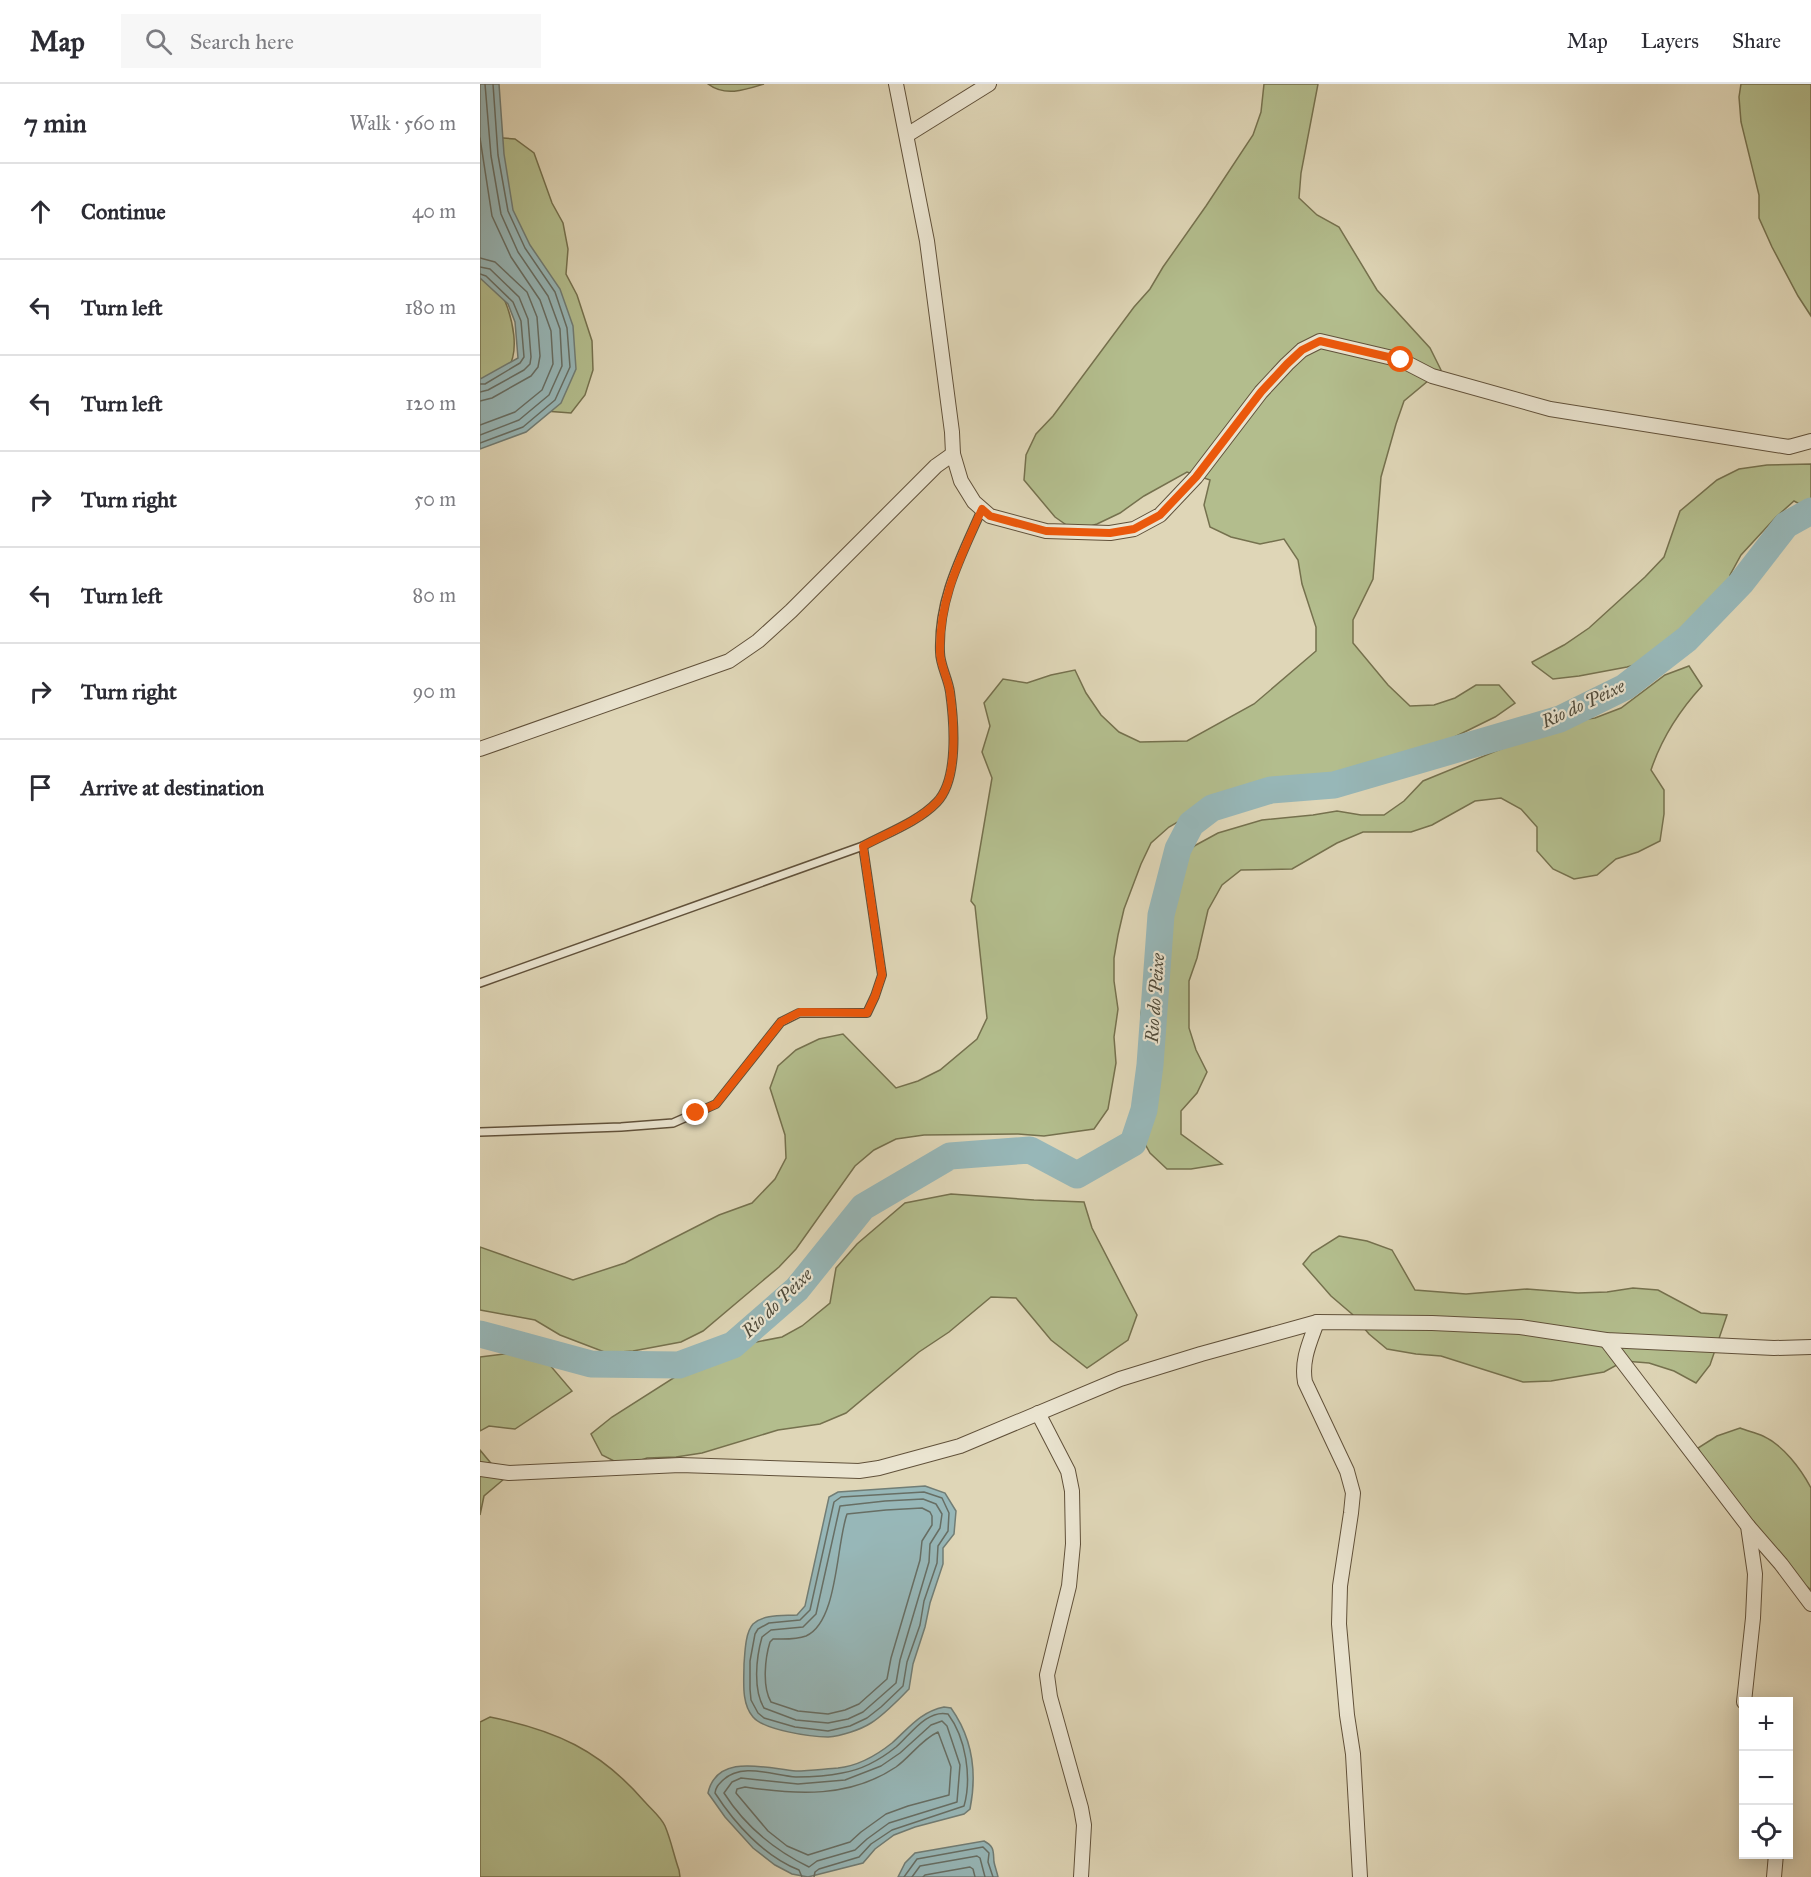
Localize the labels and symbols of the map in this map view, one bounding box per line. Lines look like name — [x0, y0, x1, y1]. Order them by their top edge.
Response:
route start — [1387, 346, 1413, 372]
water label: Rio do Peixe — [1537, 675, 1629, 733]
water label: Rio do Peixe — [1141, 951, 1169, 1044]
route end — [682, 1099, 708, 1125]
water label: Rio do Peixe — [736, 1263, 818, 1343]

